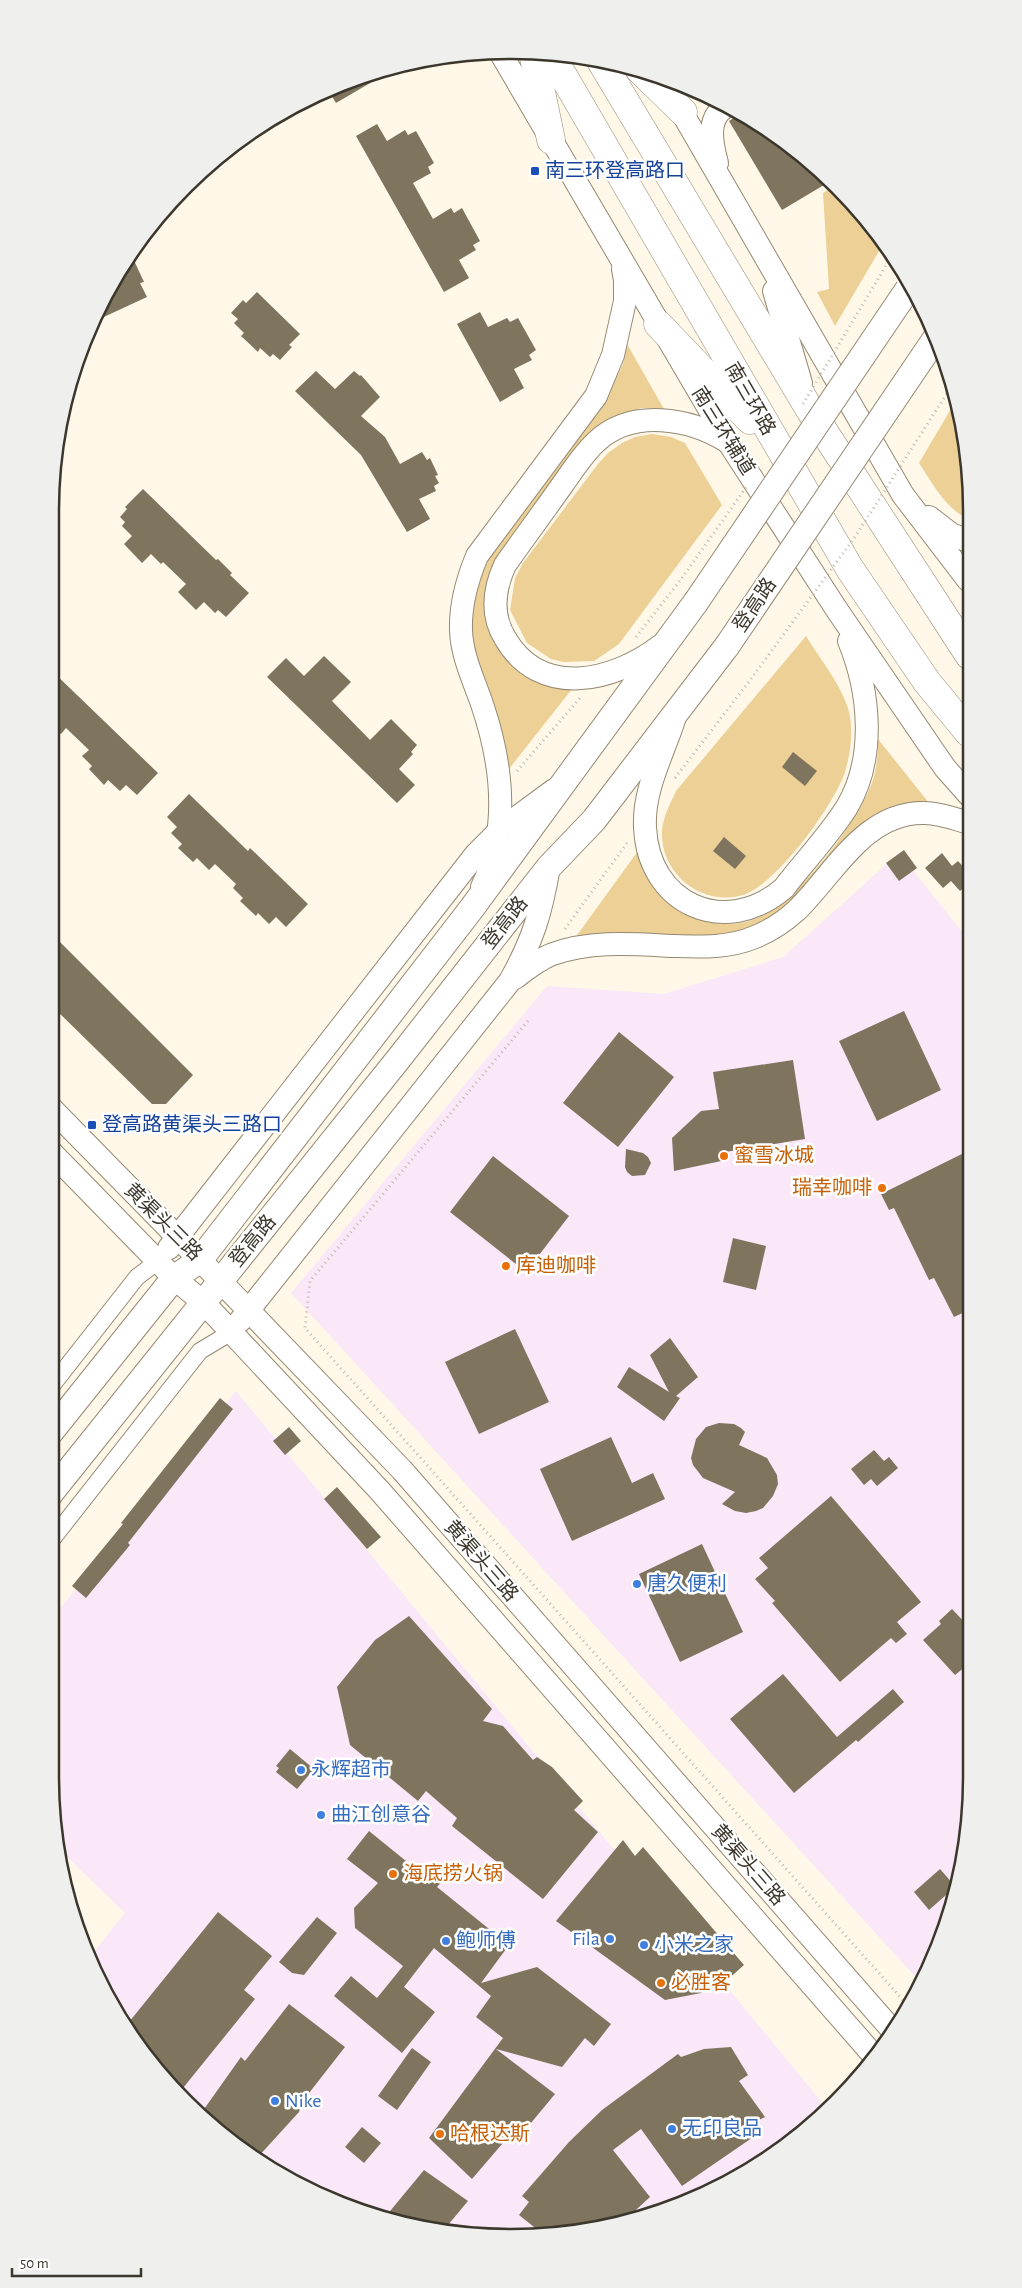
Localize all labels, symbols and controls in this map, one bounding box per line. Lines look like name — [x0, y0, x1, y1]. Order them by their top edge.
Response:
place label: 南三环登高路口 — [545, 159, 685, 181]
marker: 南三环登高路口 — [529, 165, 541, 177]
street label: 南三环路 — [721, 359, 780, 439]
street label: 南三环辅道 — [688, 383, 759, 479]
street label: 登高路 — [728, 573, 780, 635]
street label: 登高路 — [477, 892, 531, 953]
place label: 登高路黄渠头三路口 — [102, 1113, 282, 1135]
marker: 登高路黄渠头三路口 — [86, 1119, 98, 1131]
place label: 蜜雪冰城 — [734, 1144, 814, 1166]
marker: 蜜雪冰城 — [718, 1150, 730, 1162]
place label: 瑞幸咖啡 — [792, 1177, 872, 1198]
street label: 黄渠头三路 — [121, 1179, 206, 1264]
marker: 瑞幸咖啡 — [876, 1182, 888, 1194]
street label: 登高路 — [225, 1210, 280, 1271]
place label: 库迪咖啡 — [516, 1255, 596, 1276]
marker: 库迪咖啡 — [500, 1260, 512, 1272]
street label: 黄渠头三路 — [441, 1516, 522, 1605]
place label: 唐久便利 — [647, 1572, 727, 1594]
marker: 唐久便利 — [631, 1578, 643, 1590]
place label: 永辉超市 — [311, 1759, 391, 1780]
marker: 永辉超市 — [295, 1764, 307, 1776]
place label: 曲江创意谷 — [331, 1803, 431, 1825]
marker: 曲江创意谷 — [315, 1809, 327, 1821]
street label: 黄渠头三路 — [708, 1820, 789, 1909]
place label: 海底捞火锅 — [403, 1862, 503, 1884]
marker: 海底捞火锅 — [387, 1868, 399, 1880]
place label: Fila — [572, 1929, 600, 1949]
place label: 鲍师傅 — [456, 1930, 516, 1951]
marker: Fila — [604, 1933, 616, 1945]
place label: 小米之家 — [654, 1933, 734, 1955]
marker: 鲍师傅 — [440, 1935, 452, 1947]
marker: 小米之家 — [638, 1939, 650, 1951]
place label: 必胜客 — [671, 1971, 731, 1993]
marker: 必胜客 — [655, 1977, 667, 1989]
place label: Nike — [285, 2091, 322, 2111]
marker: Nike — [269, 2095, 281, 2107]
place label: 无印良品 — [682, 2117, 762, 2139]
place label: 哈根达斯 — [450, 2123, 530, 2144]
marker: 无印良品 — [666, 2123, 678, 2135]
marker: 哈根达斯 — [434, 2128, 446, 2140]
scale bar — [12, 2246, 141, 2278]
text: 50 m — [20, 2256, 49, 2271]

